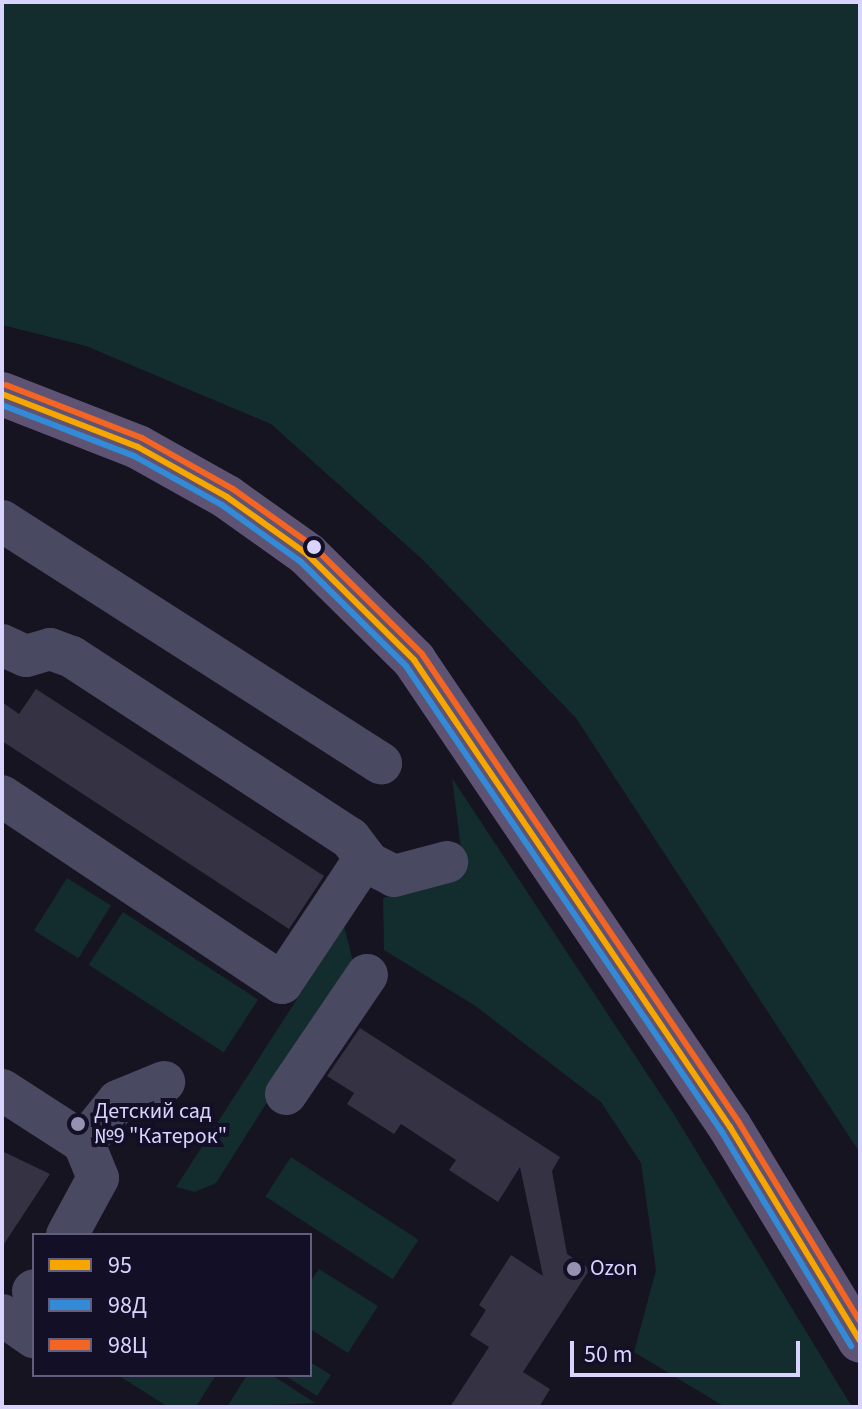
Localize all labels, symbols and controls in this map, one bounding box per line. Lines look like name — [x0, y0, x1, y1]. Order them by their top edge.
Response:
unlabelled marker — [306, 539, 322, 555]
place label: Детский сад №9 "Катерок" — [94, 1098, 227, 1150]
marker: Детский сад №9 "Катерок" — [69, 1115, 87, 1133]
legend — [32, 1233, 312, 1377]
text: 95 — [108, 1248, 132, 1283]
place label: Ozon — [590, 1256, 638, 1282]
marker: Ozon — [565, 1260, 583, 1278]
text: 98Д — [108, 1288, 147, 1323]
scale bar — [574, 1325, 804, 1375]
text: 98Ц — [108, 1328, 147, 1363]
text: 50 m — [584, 1337, 633, 1372]

